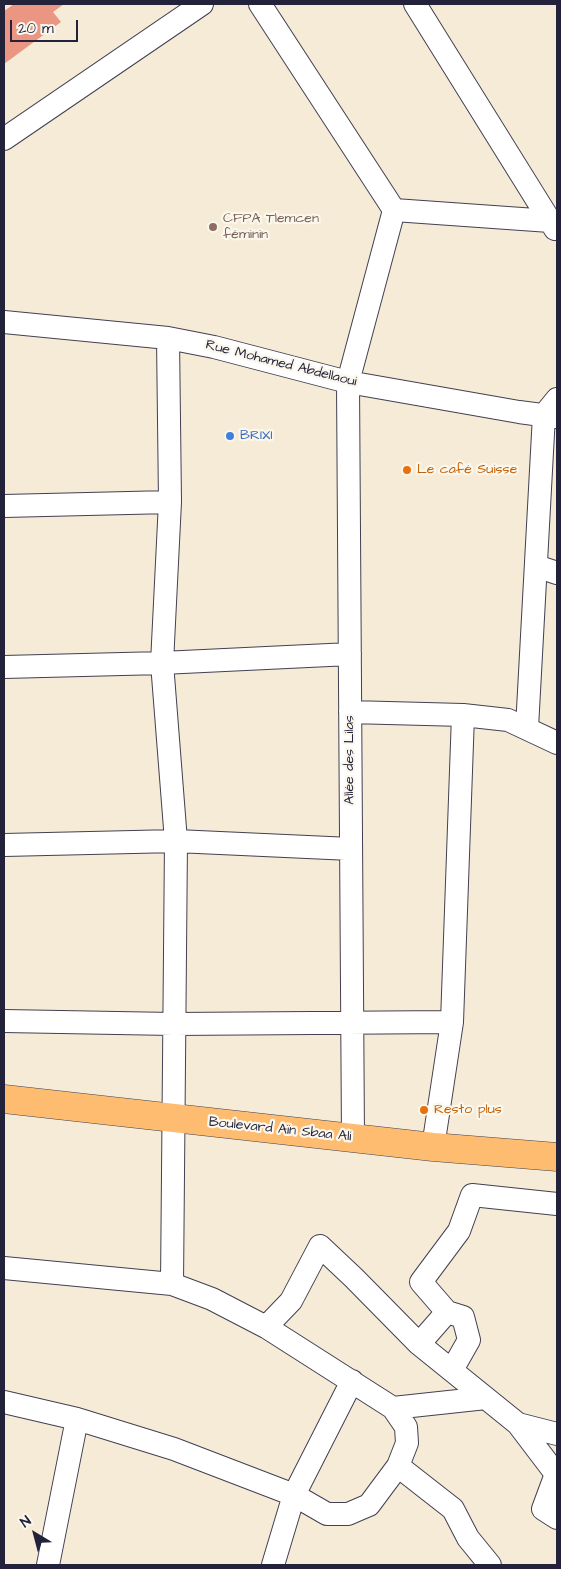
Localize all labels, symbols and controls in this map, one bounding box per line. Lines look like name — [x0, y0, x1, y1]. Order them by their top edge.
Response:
scale bar — [12, 10, 80, 42]
text: 20 m — [18, 18, 54, 39]
place label: CFPA Tlemcen féminin — [223, 211, 319, 243]
marker: CFPA Tlemcen féminin — [207, 221, 219, 233]
street label: Rue Mohamed Abdellaoui — [204, 337, 358, 391]
place label: BRIXI — [240, 428, 273, 444]
marker: BRIXI — [224, 430, 236, 442]
place label: Le café Suisse — [417, 462, 517, 478]
marker: Le café Suisse — [401, 464, 413, 476]
street label: Allée des Lilas — [342, 715, 358, 805]
place label: Resto plus — [434, 1102, 502, 1118]
marker: Resto plus — [418, 1104, 430, 1116]
street label: Boulevard Aïn Sbaa Ali — [208, 1114, 352, 1146]
north arrow — [10, 1509, 60, 1559]
text: N — [16, 1511, 35, 1533]

